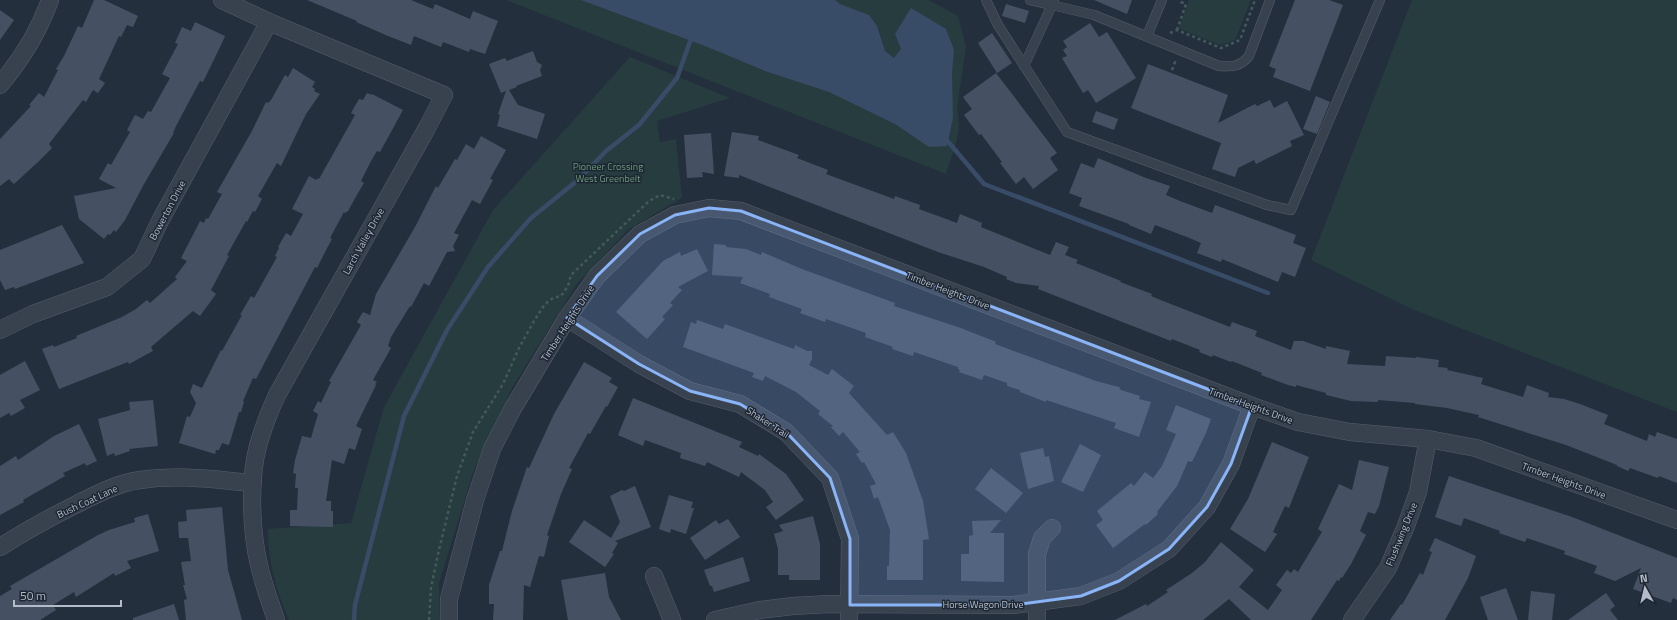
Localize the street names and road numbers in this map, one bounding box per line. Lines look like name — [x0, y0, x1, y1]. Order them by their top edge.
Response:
street label: Bowerton Drive — [145, 178, 189, 243]
street label: Larch Valley Drive — [339, 205, 388, 277]
street label: Timber Heights Drive — [904, 268, 992, 313]
street label: Timber Heights Drive — [537, 282, 598, 364]
street label: Timber Heights Drive — [1207, 383, 1295, 428]
street label: Shaker Trail — [743, 403, 792, 442]
street label: Timber Heights Drive — [1520, 458, 1608, 503]
street label: Bush Coat Lane — [54, 481, 120, 522]
street label: Flushwing Drive — [1382, 500, 1421, 568]
street label: Horse Wagon Drive — [943, 597, 1023, 612]

